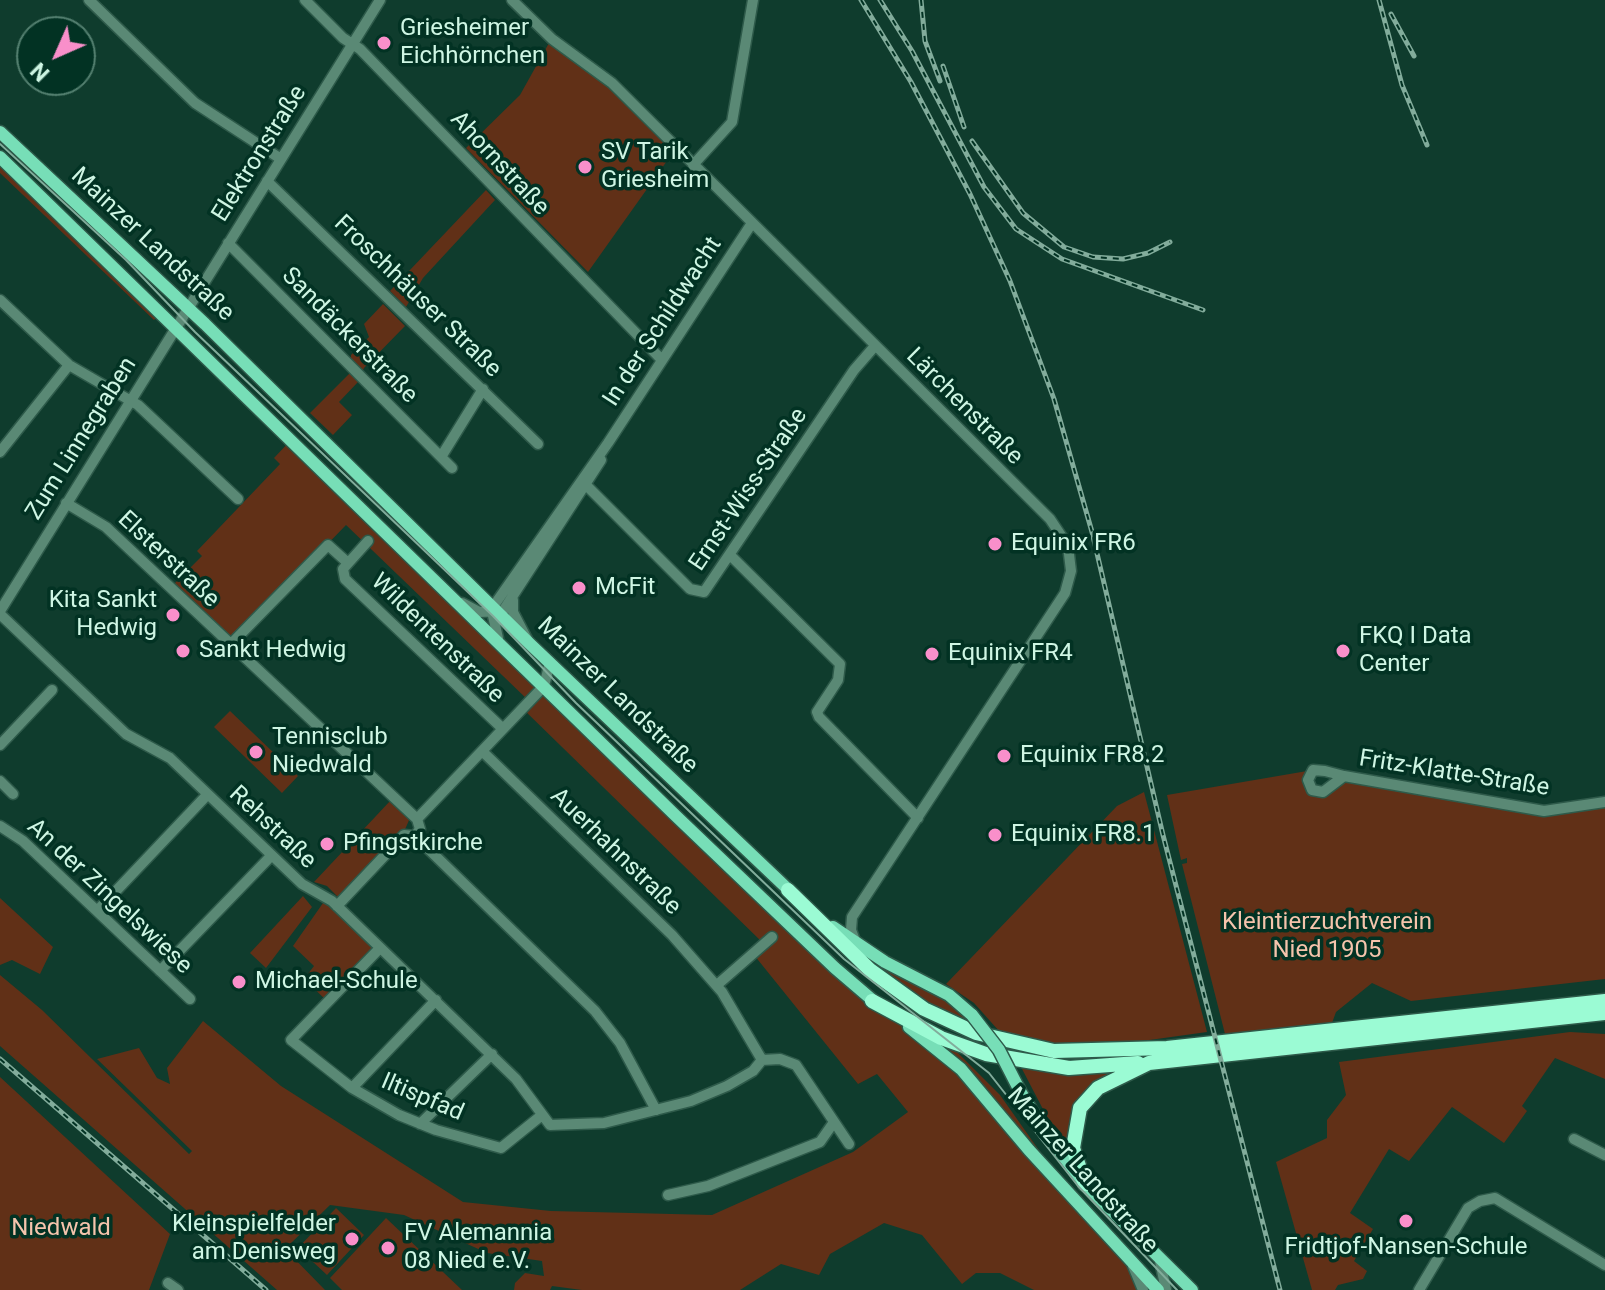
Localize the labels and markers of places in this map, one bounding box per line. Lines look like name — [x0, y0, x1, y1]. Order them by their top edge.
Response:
place label: Griesheimer Eichhörnchen — [400, 15, 545, 71]
marker: Griesheimer Eichhörnchen — [375, 34, 393, 52]
place label: SV Tarik Griesheim — [601, 139, 709, 195]
marker: SV Tarik Griesheim — [576, 158, 594, 176]
place label: Equinix FR6 — [1011, 530, 1136, 558]
marker: Equinix FR6 — [986, 535, 1004, 553]
place label: McFit — [595, 574, 655, 602]
marker: McFit — [570, 579, 588, 597]
place label: Kita Sankt Hedwig — [49, 587, 157, 643]
marker: Kita Sankt Hedwig — [164, 606, 182, 624]
place label: FKQ I Data Center — [1359, 623, 1472, 679]
place label: Sankt Hedwig — [199, 637, 346, 665]
place label: Equinix FR4 — [948, 640, 1073, 668]
marker: Sankt Hedwig — [174, 642, 192, 660]
marker: FKQ I Data Center — [1334, 642, 1352, 660]
marker: Equinix FR4 — [923, 645, 941, 663]
place label: Tennisclub Niedwald — [272, 724, 388, 780]
place label: Equinix FR8.2 — [1020, 742, 1164, 770]
marker: Tennisclub Niedwald — [247, 743, 265, 761]
marker: Equinix FR8.2 — [995, 747, 1013, 765]
place label: Equinix FR8.1 — [1011, 821, 1155, 849]
marker: Equinix FR8.1 — [986, 826, 1004, 844]
place label: Pfingstkirche — [343, 830, 483, 858]
marker: Pfingstkirche — [318, 835, 336, 853]
place label: Michael-Schule — [255, 968, 418, 996]
marker: Michael-Schule — [230, 973, 248, 991]
place label: Kleinspielfelder am Denisweg — [172, 1211, 336, 1267]
marker: Fridtjof-Nansen-Schule — [1397, 1212, 1415, 1230]
place label: FV Alemannia 08 Nied e.V. — [404, 1220, 552, 1276]
marker: Kleinspielfelder am Denisweg — [343, 1230, 361, 1248]
place label: Fridtjof-Nansen-Schule — [1285, 1234, 1527, 1262]
marker: FV Alemannia 08 Nied e.V. — [379, 1239, 397, 1257]

